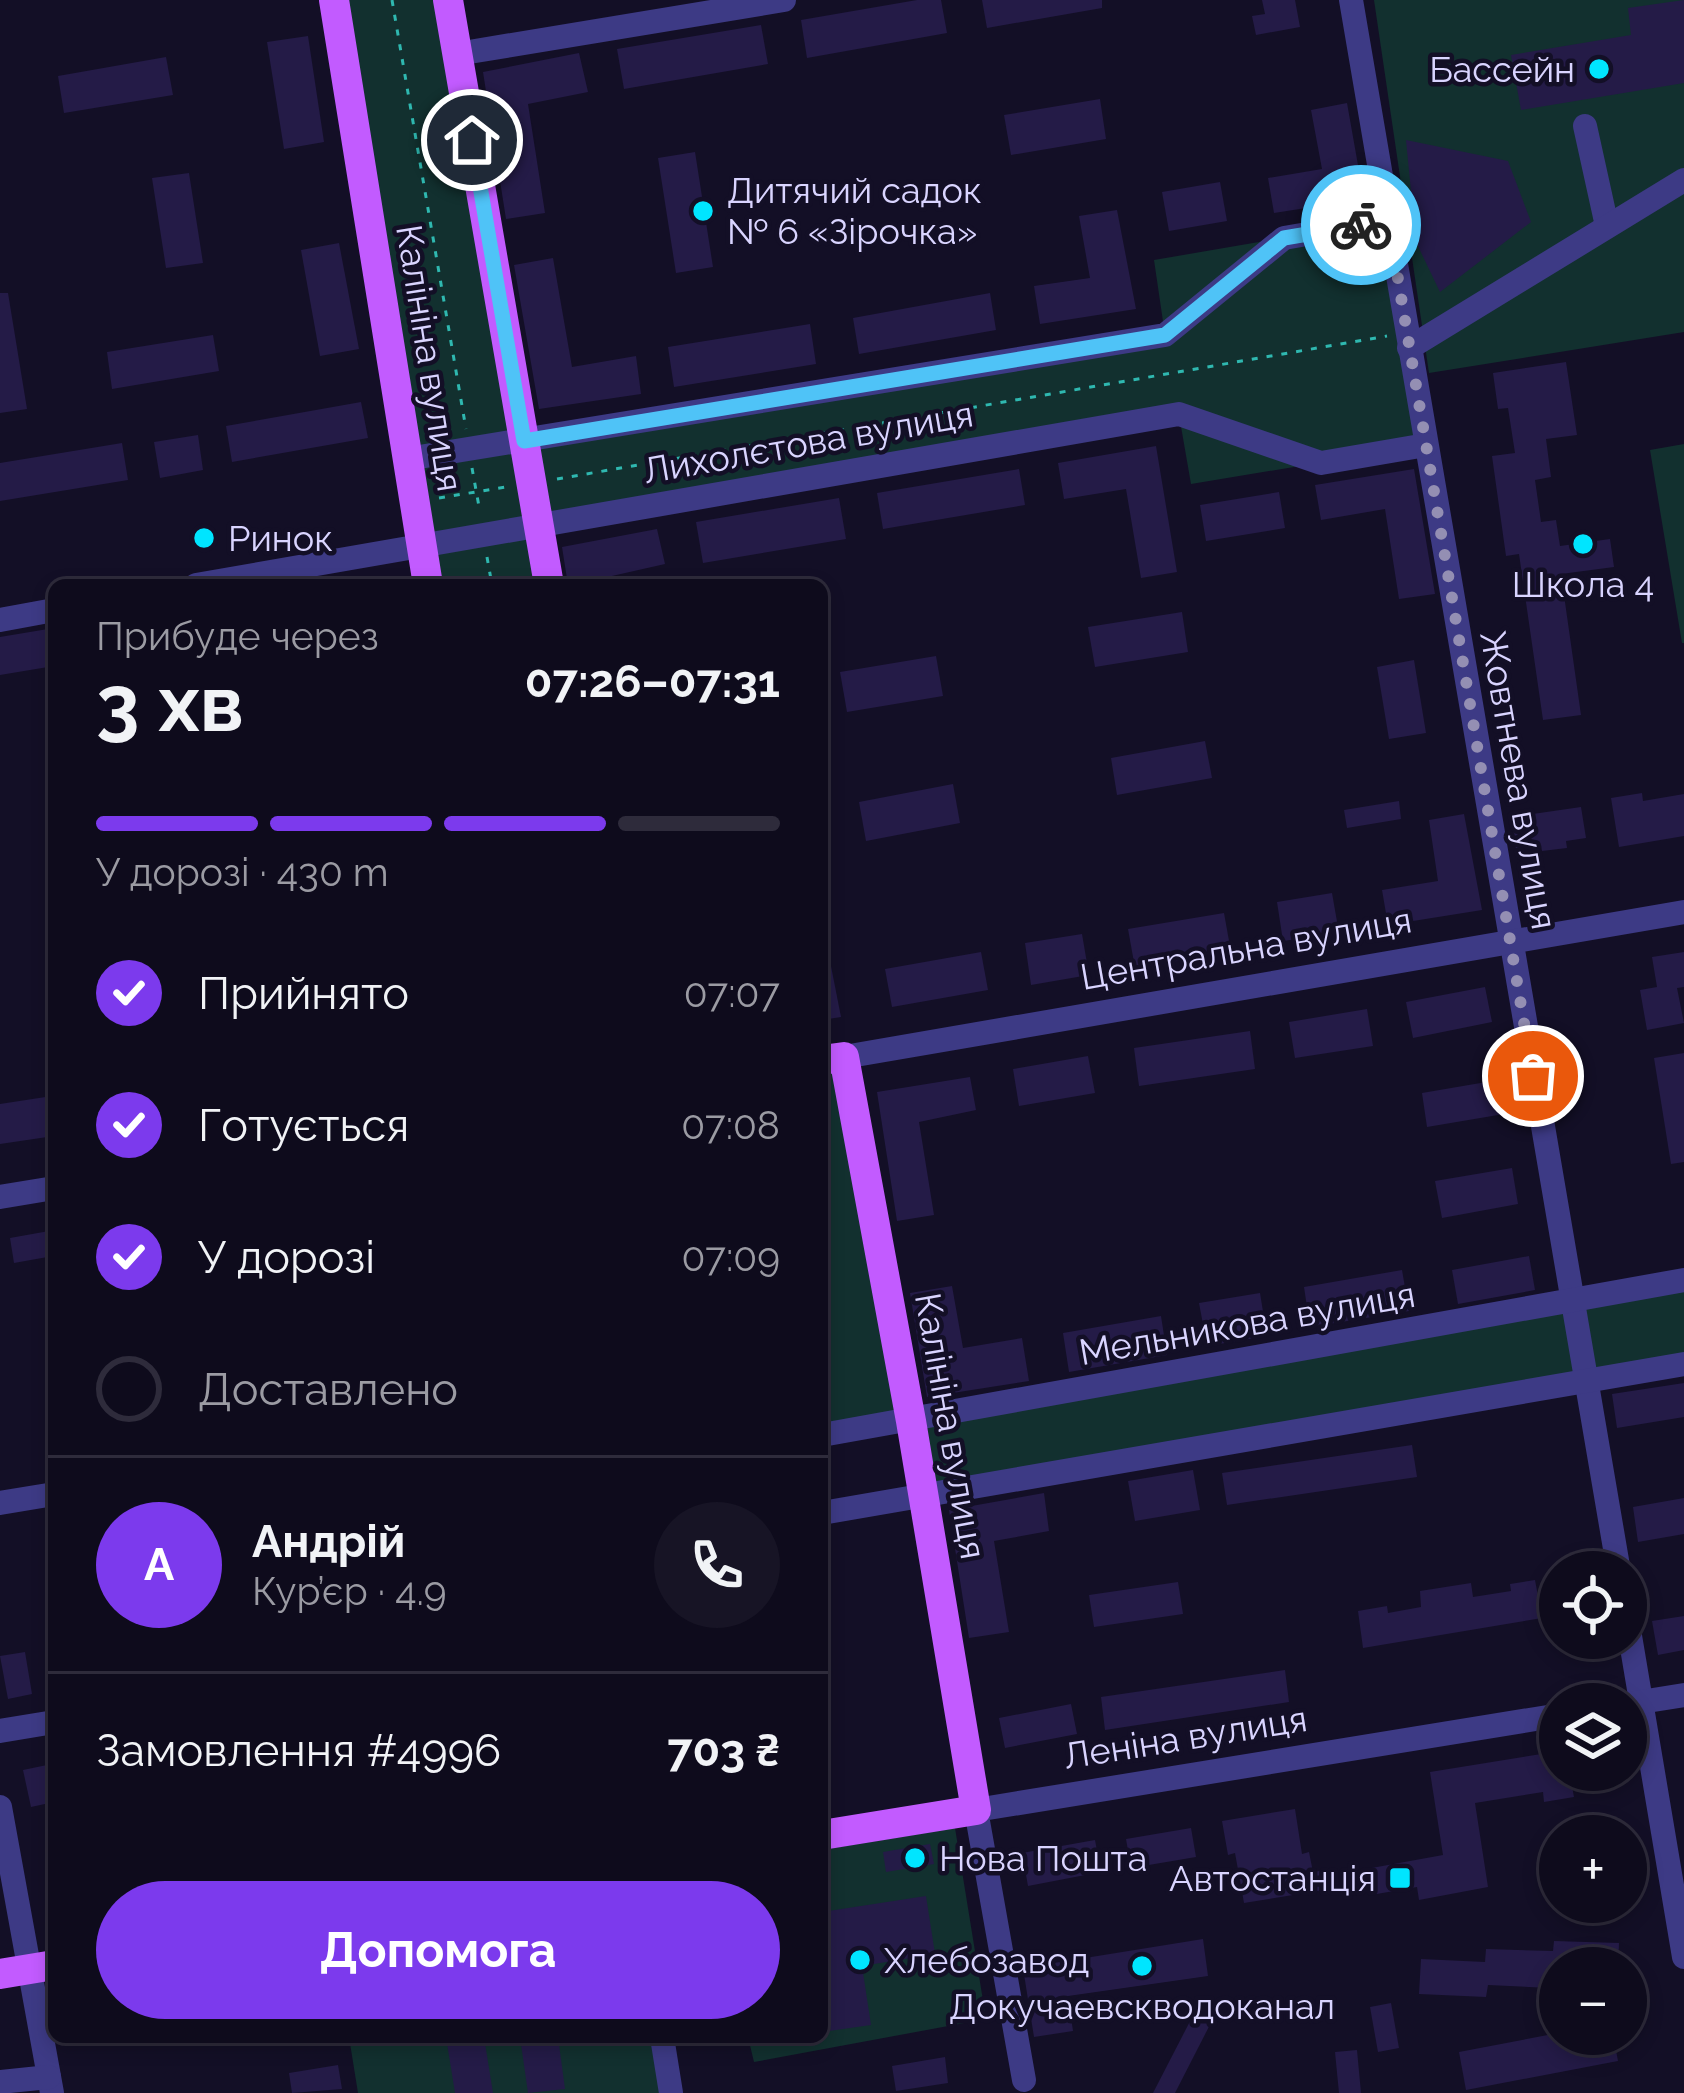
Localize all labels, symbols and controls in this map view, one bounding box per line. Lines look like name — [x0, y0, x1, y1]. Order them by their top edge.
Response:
place label: Бассейн — [1429, 48, 1575, 90]
marker: Бассейн — [1586, 56, 1612, 82]
pin — [421, 89, 523, 191]
icon: home — [439, 107, 505, 173]
courier — [1301, 165, 1421, 285]
place label: Дитячий садок № 6 «Зірочка» — [727, 169, 982, 252]
icon: bike — [1328, 192, 1394, 258]
marker: Дитячий садок № 6 «Зірочка» — [690, 198, 716, 224]
street label: Калініна вулиця — [388, 222, 472, 494]
street label: Лихолєтова вулиця — [640, 392, 976, 492]
place label: Ринок — [228, 517, 333, 559]
marker: Ринок — [191, 525, 217, 551]
marker: Школа 4 — [1570, 531, 1596, 557]
place label: Школа 4 — [1512, 563, 1654, 605]
text: Прибуде через — [96, 613, 379, 659]
street label: Жовтнева вулиця — [1472, 627, 1566, 933]
text: 07:26–07:31 — [525, 655, 780, 708]
text: 3 хв — [96, 658, 244, 749]
text: У дорозі · 430 m — [96, 849, 389, 895]
street label: Центральна вулиця — [1077, 898, 1415, 998]
icon: check — [96, 960, 162, 1026]
text: Прийнято — [198, 967, 409, 1020]
text: 07:07 — [684, 970, 780, 1016]
pin — [1482, 1025, 1584, 1127]
icon: bag — [1500, 1043, 1566, 1109]
icon: check — [96, 1092, 162, 1158]
text: Готується — [198, 1099, 409, 1152]
text: 07:08 — [681, 1102, 780, 1148]
icon: check — [96, 1224, 162, 1290]
text: У дорозі — [198, 1231, 375, 1284]
text: 07:09 — [681, 1234, 780, 1280]
street label: Мельникова вулиця — [1076, 1273, 1418, 1373]
street label: Калініна вулиця — [907, 1290, 995, 1562]
text: Доставлено — [198, 1363, 458, 1416]
button: phone — [654, 1502, 780, 1628]
text: Андрій — [252, 1515, 405, 1568]
text: А — [144, 1538, 174, 1591]
map controls — [1539, 1551, 1647, 2055]
button: locate — [1539, 1551, 1647, 1659]
text: Кур’єр · 4.9 — [252, 1568, 447, 1614]
button: layers — [1539, 1683, 1647, 1791]
street label: Леніна вулиця — [1060, 1697, 1310, 1777]
text: Замовлення #4996 — [96, 1724, 501, 1777]
text: 703 ₴ — [667, 1724, 780, 1777]
button: + — [1539, 1815, 1647, 1923]
place label: Нова Пошта — [939, 1837, 1147, 1879]
marker: Нова Пошта — [902, 1845, 928, 1871]
place label: Автостанція — [1169, 1857, 1376, 1899]
marker: Автостанція — [1387, 1865, 1413, 1891]
button: Допомога — [96, 1881, 780, 2019]
place label: Хлебозавод — [884, 1939, 1089, 1981]
marker: Хлебозавод — [847, 1947, 873, 1973]
button: − — [1539, 1947, 1647, 2055]
marker: Докучаевскводоканал — [1129, 1953, 1155, 1979]
place label: Докучаевскводоканал — [949, 1985, 1335, 2027]

